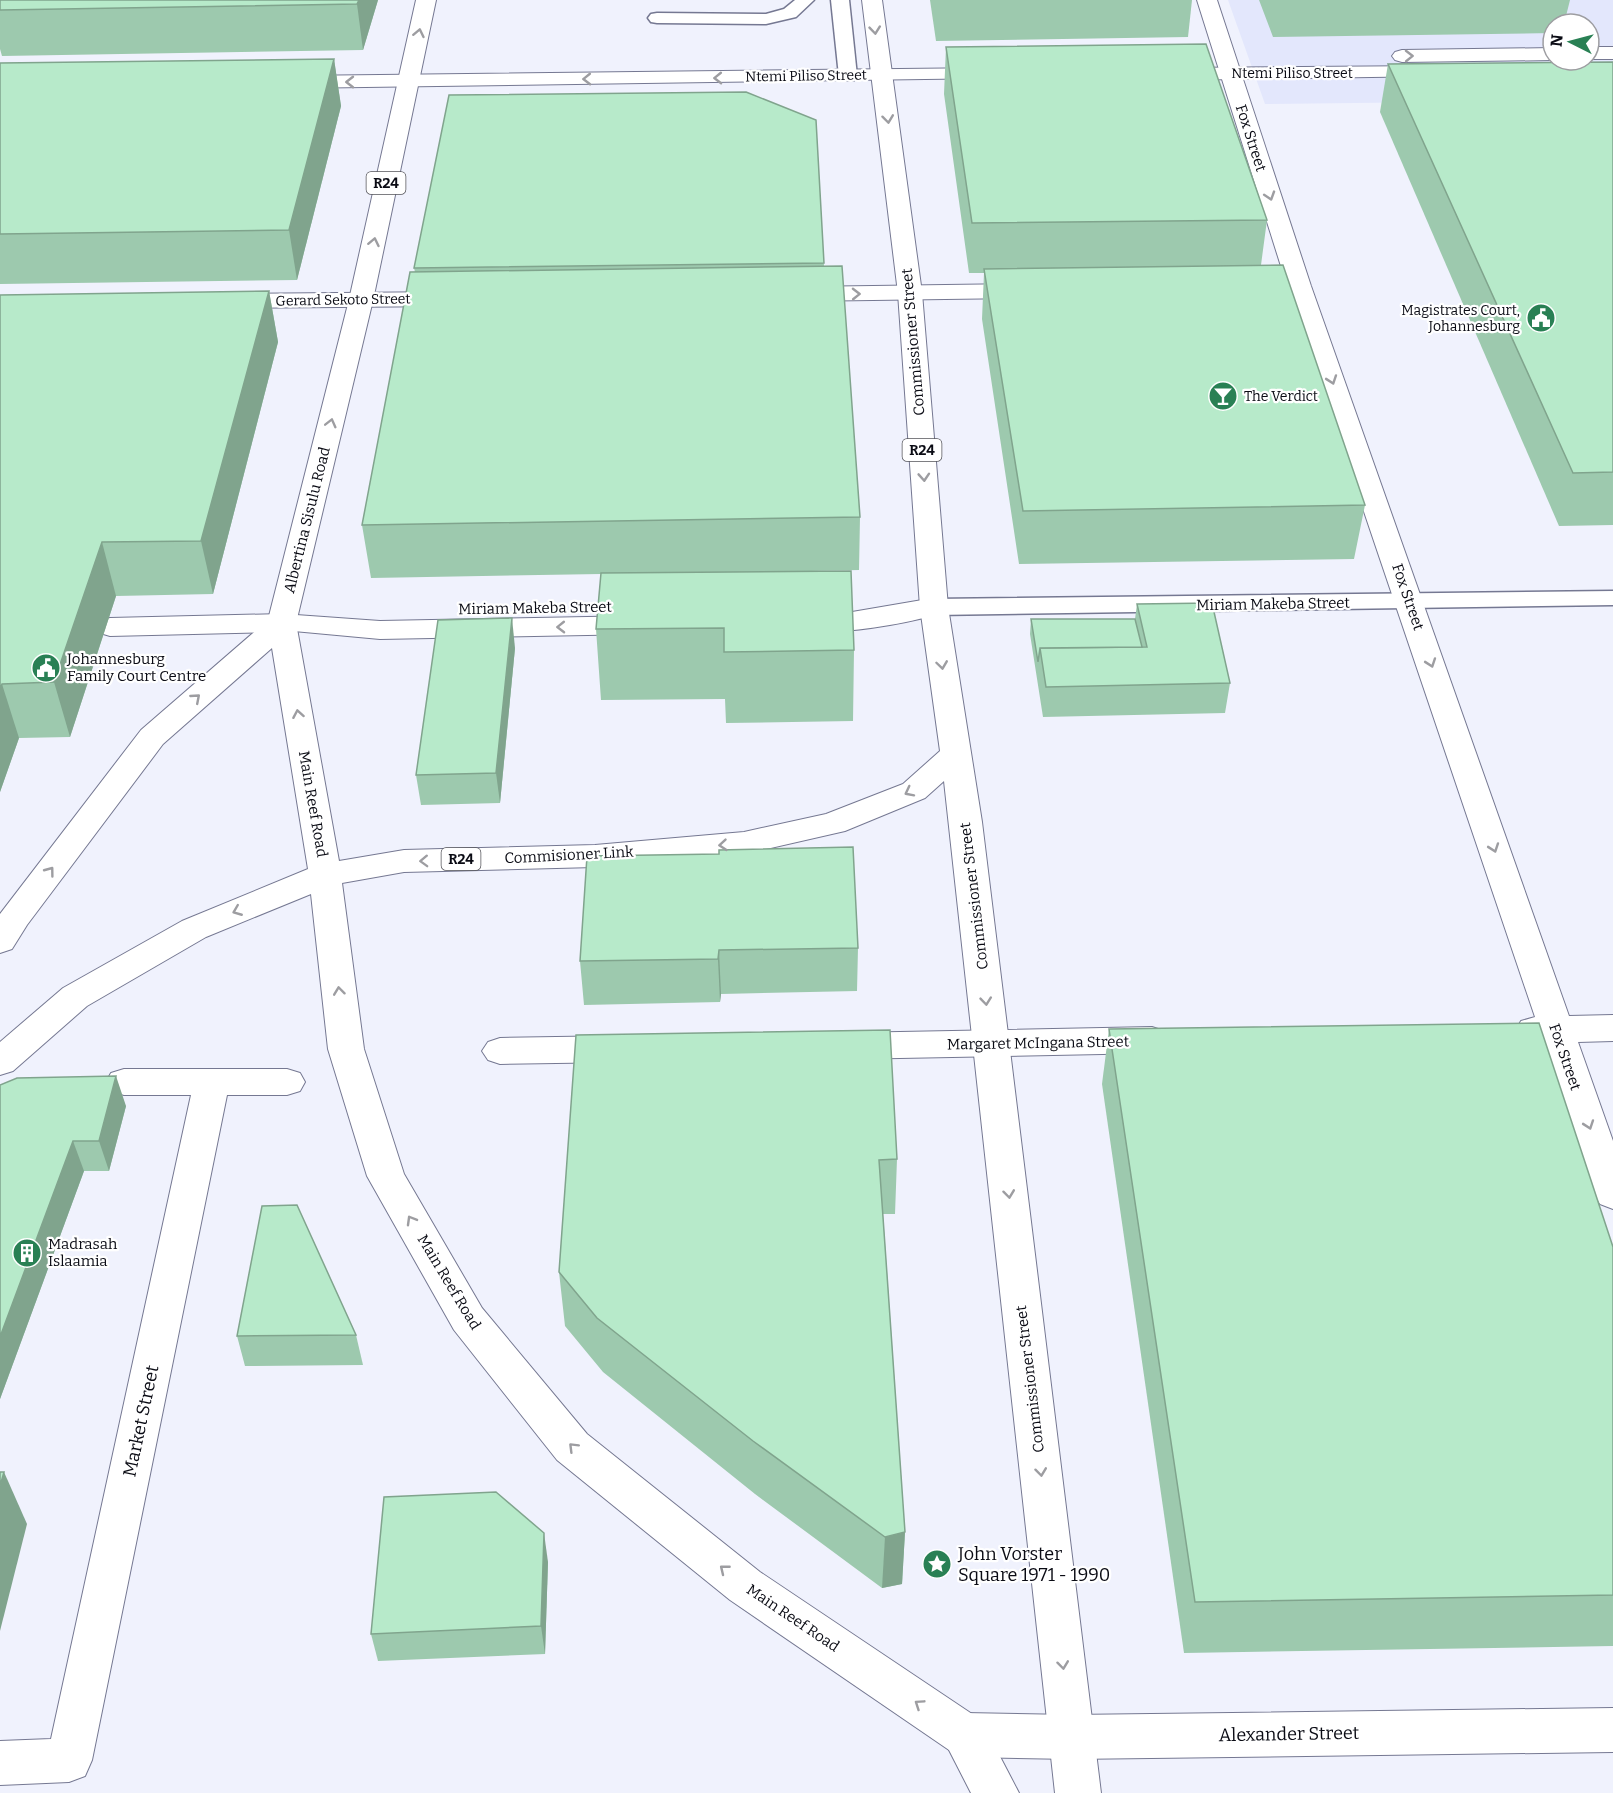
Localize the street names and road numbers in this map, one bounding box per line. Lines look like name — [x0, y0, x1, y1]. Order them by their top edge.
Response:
street label: Ntemi Piliso Street — [1231, 65, 1353, 82]
street label: Ntemi Piliso Street — [745, 66, 867, 86]
street label: Fox Street — [1232, 102, 1270, 174]
road number: R24 — [366, 172, 406, 194]
street label: Commissioner Street — [898, 267, 928, 417]
street label: Gerard Sekoto Street — [275, 290, 411, 310]
road number: R24 — [902, 439, 942, 461]
street label: Albertina Sisulu Road — [280, 445, 334, 595]
street label: Fox Street — [1388, 561, 1428, 633]
street label: Miriam Makeba Street — [1196, 594, 1351, 614]
street label: Miriam Makeba Street — [458, 598, 613, 618]
street label: Main Reef Road — [295, 749, 331, 859]
street label: Commissioner Street — [956, 821, 992, 971]
street label: Commisioner Link — [504, 843, 634, 867]
road number: R24 — [442, 848, 480, 870]
street label: Fox Street — [1545, 1021, 1585, 1093]
street label: Margaret McIngana Street — [947, 1032, 1130, 1054]
street label: Main Reef Road — [414, 1231, 485, 1333]
street label: Commissioner Street — [1012, 1304, 1048, 1454]
street label: Market Street — [118, 1363, 164, 1479]
street label: Main Reef Road — [743, 1580, 843, 1656]
street label: Alexander Street — [1219, 1722, 1360, 1746]

